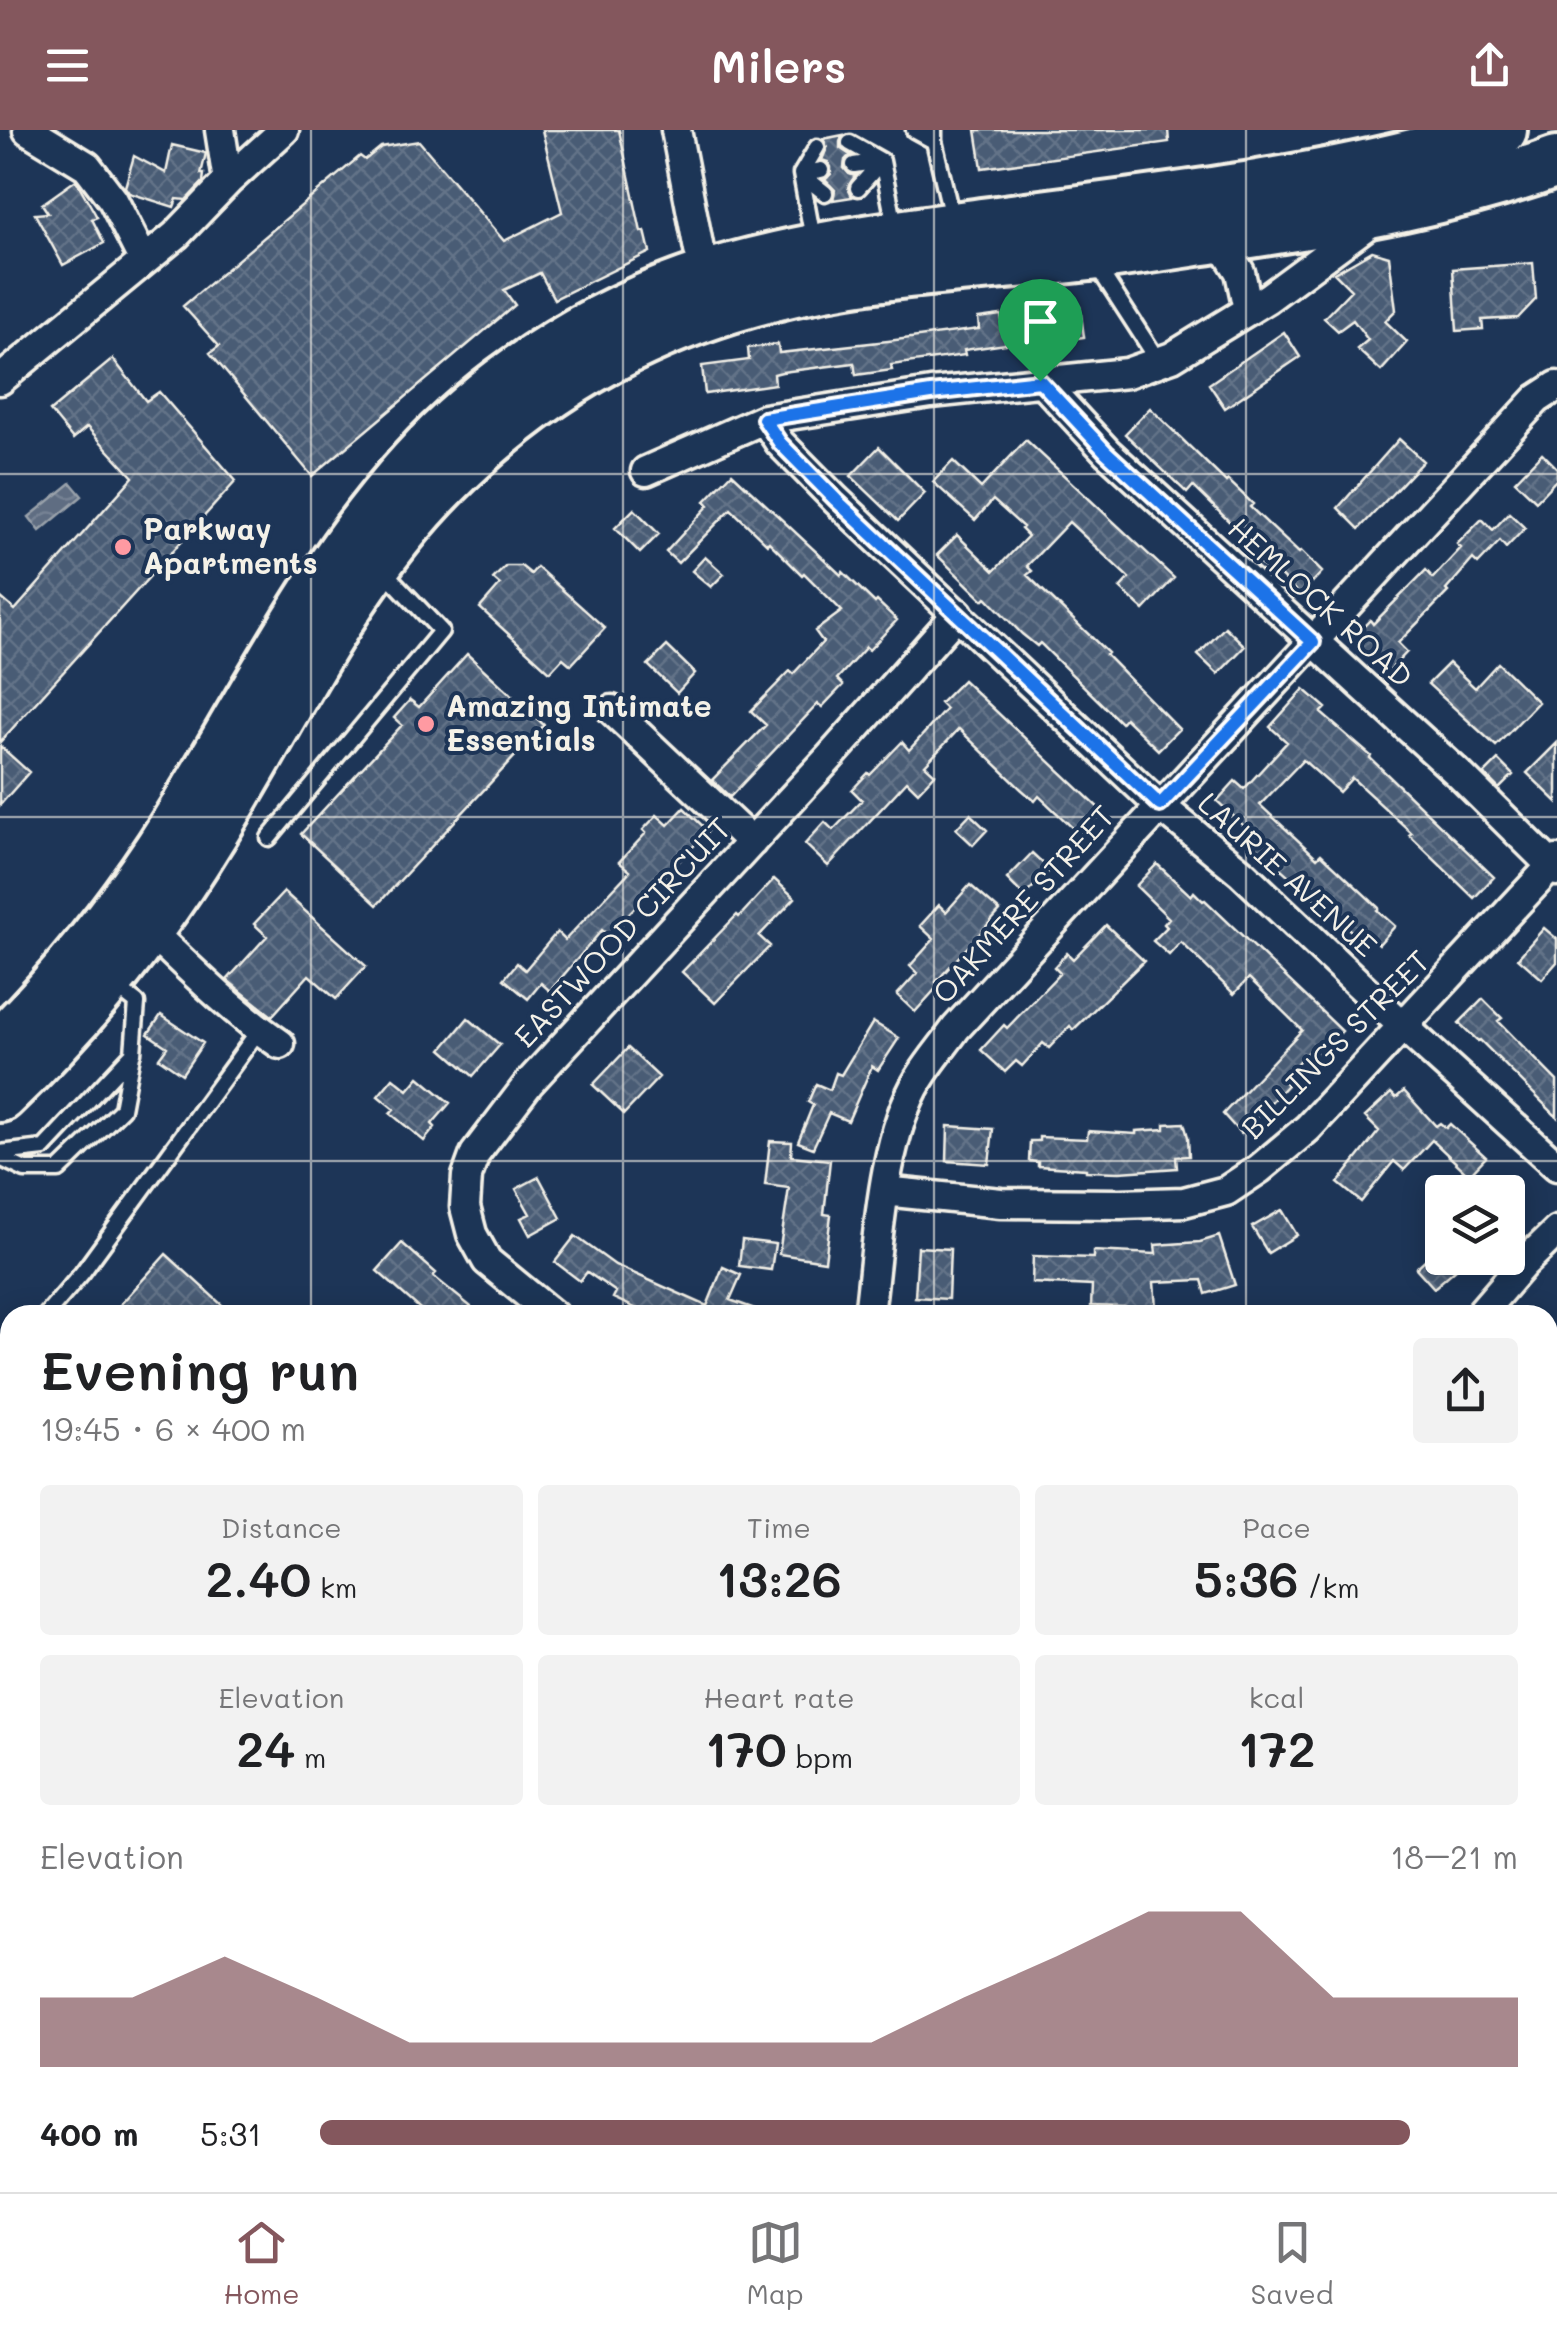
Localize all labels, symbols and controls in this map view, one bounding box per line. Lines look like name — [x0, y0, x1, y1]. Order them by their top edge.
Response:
text: Milers — [711, 36, 846, 94]
icon: menu — [40, 38, 95, 93]
icon: share — [1462, 38, 1517, 93]
pin — [998, 279, 1083, 382]
icon: arrive — [1013, 294, 1068, 349]
place label: Parkway Apartments — [143, 508, 318, 582]
street label: HEMLOCK ROAD — [1220, 508, 1422, 695]
marker: Parkway Apartments — [112, 536, 134, 558]
place label: Amazing Intimate Essentials — [446, 685, 712, 759]
marker: Amazing Intimate Essentials — [415, 713, 437, 735]
street label: LAURIE AVENUE — [1190, 782, 1386, 965]
street label: OAKMERE STREET — [923, 796, 1122, 1011]
street label: EASTWOOD CIRCUIT — [504, 808, 739, 1055]
street label: BILLINGS STREET — [1232, 941, 1438, 1147]
map controls — [1425, 1175, 1525, 1275]
button: layers — [1425, 1175, 1525, 1275]
text: Evening run — [40, 1333, 359, 1405]
button: share — [1413, 1338, 1518, 1443]
text: 19:45 · 6 × 400 m — [40, 1407, 306, 1449]
text: Distance — [221, 1509, 342, 1545]
text: Time — [747, 1509, 811, 1545]
text: Pace — [1242, 1509, 1311, 1545]
text: 2.40 — [205, 1545, 311, 1611]
text: 13:26 — [716, 1545, 842, 1611]
text: 5:36 — [1194, 1545, 1299, 1611]
text: km — [311, 1569, 357, 1605]
text: /km — [1299, 1569, 1360, 1605]
text: Elevation — [218, 1679, 344, 1715]
text: Heart rate — [703, 1679, 855, 1715]
text: kcal — [1249, 1679, 1305, 1715]
text: 24 — [236, 1715, 295, 1781]
text: 170 — [705, 1715, 787, 1781]
text: 172 — [1238, 1715, 1316, 1781]
text: m — [295, 1739, 326, 1775]
text: bpm — [787, 1739, 853, 1775]
text: Elevation — [40, 1835, 184, 1877]
text: 18–21 m — [1390, 1835, 1518, 1877]
text: 400 m — [40, 2112, 138, 2154]
text: 5:31 — [200, 2112, 262, 2154]
tab: Home — [223, 2215, 300, 2311]
tab: Map — [747, 2215, 804, 2311]
tab: Saved — [1250, 2215, 1334, 2311]

